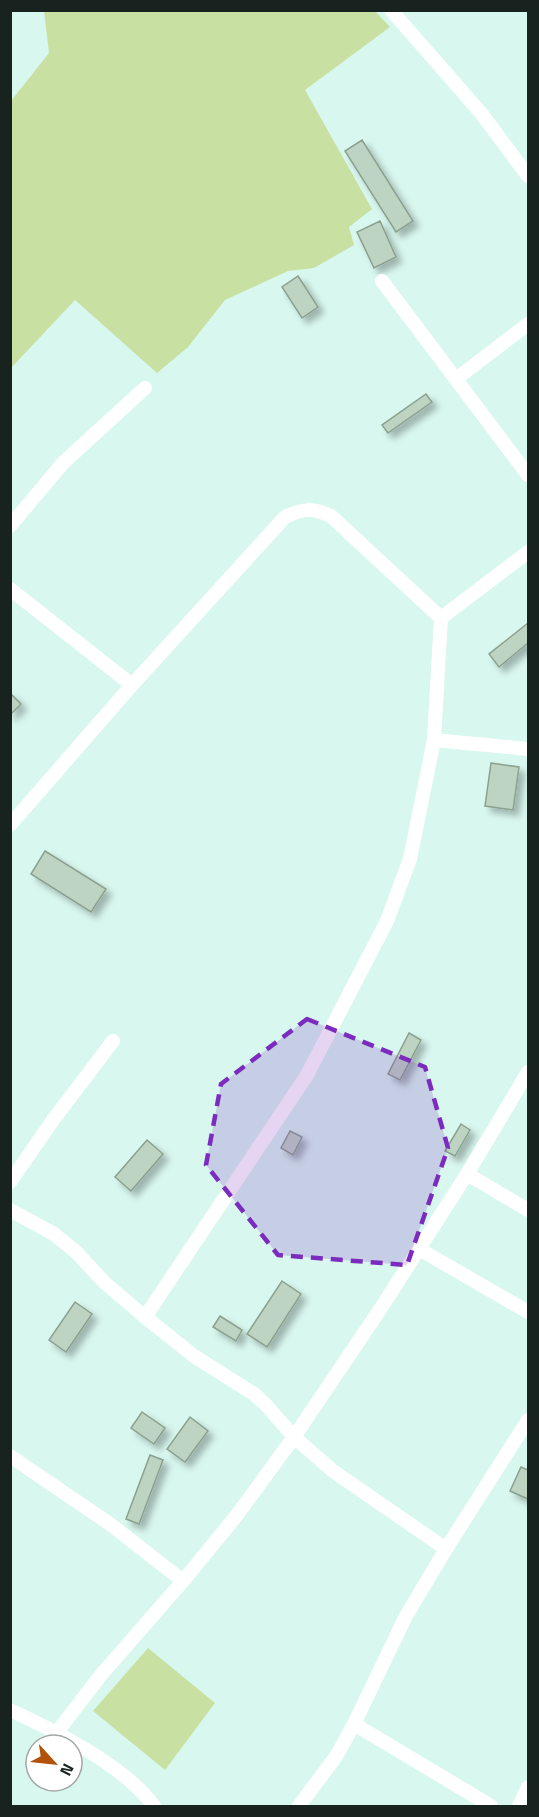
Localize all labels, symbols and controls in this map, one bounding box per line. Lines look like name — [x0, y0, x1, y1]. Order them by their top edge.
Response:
north arrow — [24, 1733, 84, 1793]
text: N — [54, 1759, 81, 1780]

